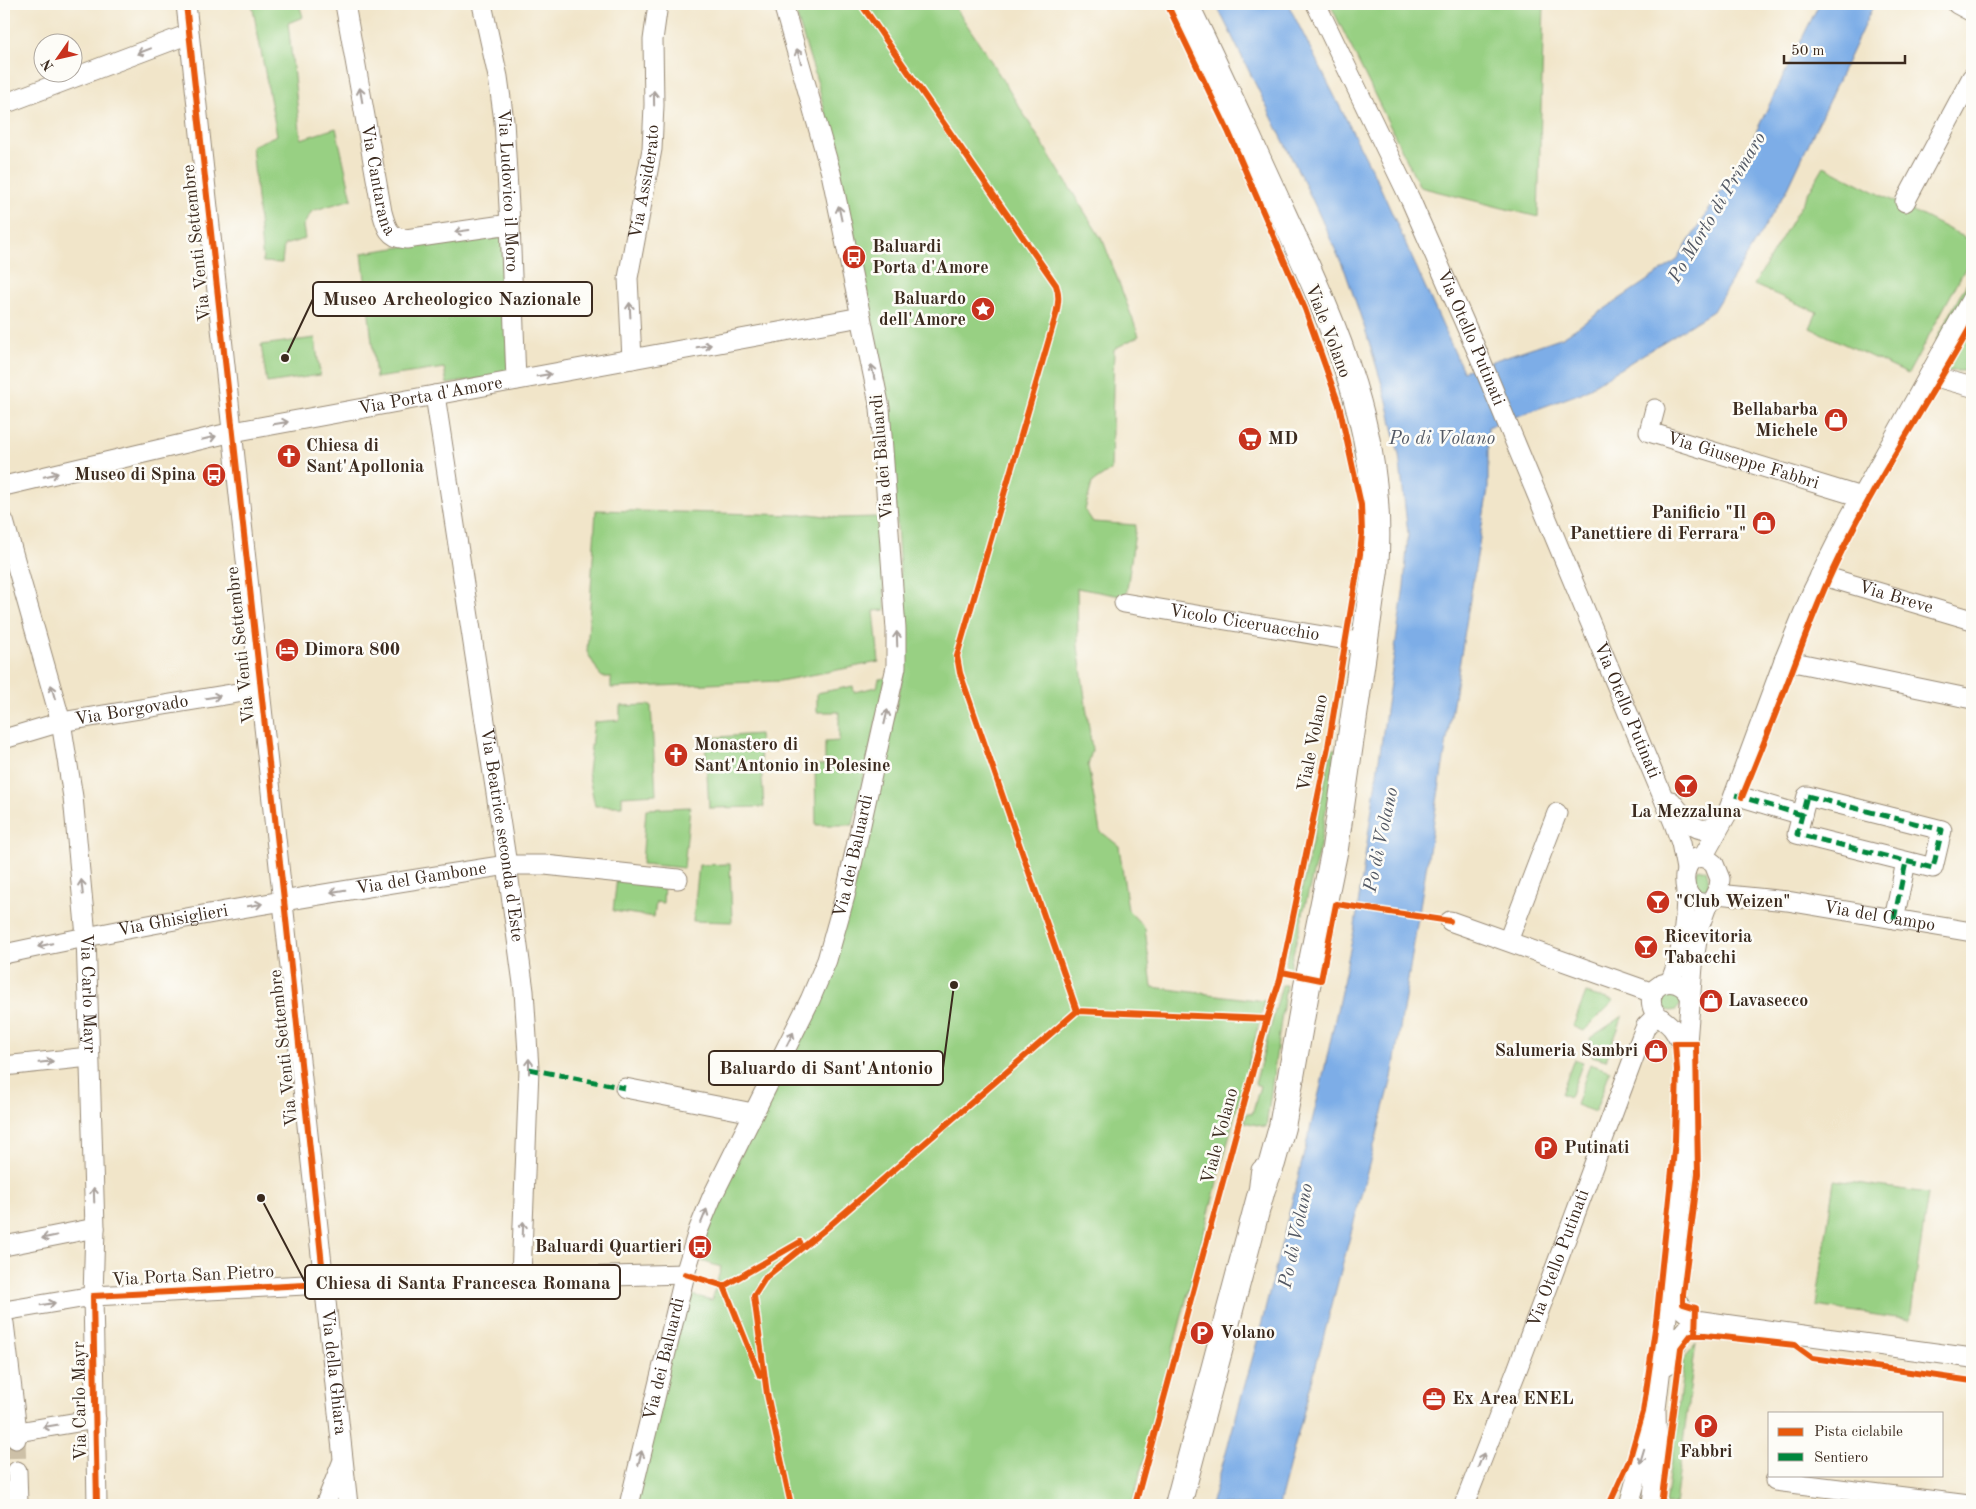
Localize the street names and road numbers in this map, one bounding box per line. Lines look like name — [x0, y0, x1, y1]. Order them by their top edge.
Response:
street label: Via Ludovico il Moro — [494, 108, 521, 272]
street label: Via Cantarana — [358, 123, 399, 239]
street label: Via Assiderato — [627, 124, 662, 240]
street label: Via Venti Settembre — [180, 164, 214, 322]
street label: Via Otello Putinati — [1434, 267, 1508, 408]
street label: Viale Volano — [1302, 282, 1354, 380]
street label: Via Porta d'Amore — [357, 374, 504, 418]
street label: Via dei Baluardi — [868, 393, 896, 520]
street label: Via Giuseppe Fabbri — [1665, 429, 1821, 493]
street label: Via Venti Settembre — [224, 566, 258, 724]
street label: Via Breve — [1856, 578, 1935, 617]
street label: Vicolo Ciceruacchio — [1168, 602, 1321, 644]
street label: Via Otello Putinati — [1591, 640, 1663, 781]
street label: Via Borgovado — [73, 692, 190, 729]
street label: Viale Volano — [1295, 693, 1331, 793]
street label: Via Beatrice seconda d'Este — [477, 727, 526, 943]
street label: Via dei Baluardi — [830, 793, 876, 920]
street label: Via del Gambone — [355, 859, 488, 898]
street label: Via del Campo — [1822, 898, 1937, 935]
street label: Via Ghisiglieri — [116, 902, 230, 940]
street label: Via Carlo Mayr — [77, 933, 99, 1054]
street label: Via Venti Settembre — [267, 969, 301, 1127]
street label: Viale Volano — [1199, 1086, 1241, 1186]
street label: Via Otello Putinati — [1525, 1187, 1593, 1330]
street label: Via Porta San Pietro — [111, 1263, 275, 1289]
street label: Via dei Baluardi — [641, 1296, 688, 1423]
street label: Via della Ghiara — [318, 1308, 349, 1436]
street label: Via Carlo Mayr — [70, 1340, 90, 1461]

